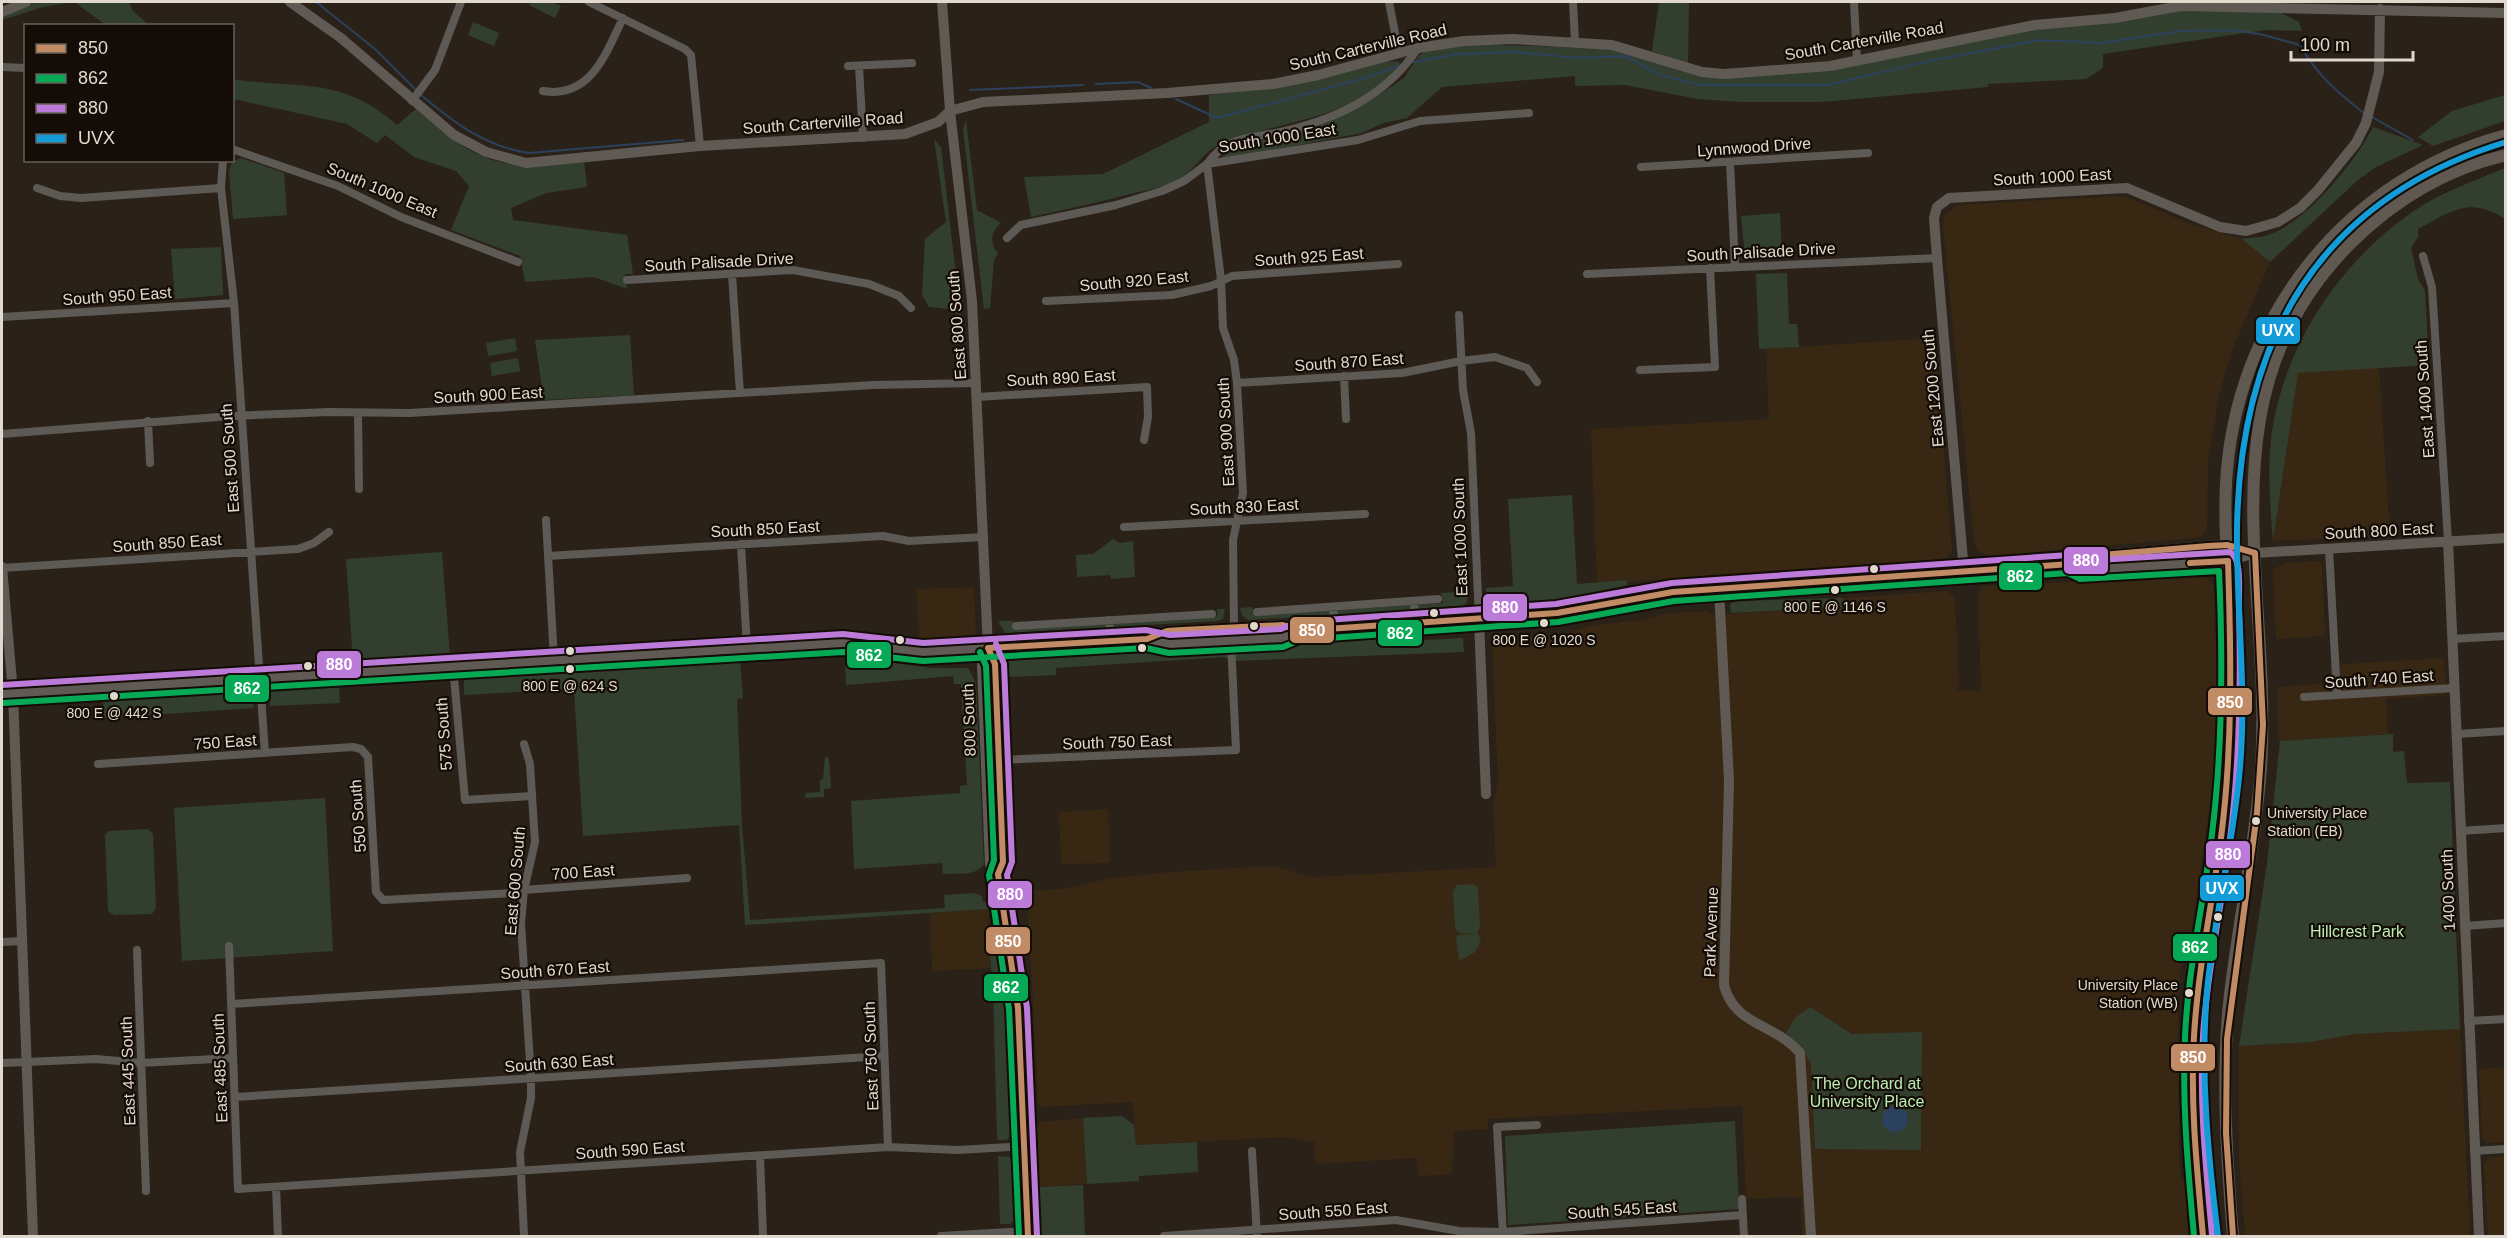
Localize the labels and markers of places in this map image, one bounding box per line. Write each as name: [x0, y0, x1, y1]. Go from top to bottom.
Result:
unlabelled marker: [1868, 563, 1880, 575]
marker: 800 E @ 1146 S: [1829, 584, 1841, 596]
place label: 800 E @ 1146 S: [1784, 599, 1886, 615]
unlabelled marker: [1428, 607, 1440, 619]
marker: 800 E @ 1020 S: [1538, 617, 1550, 629]
unlabelled marker: [1248, 620, 1260, 632]
place label: 800 E @ 1020 S: [1493, 632, 1595, 648]
unlabelled marker: [894, 634, 906, 646]
unlabelled marker: [1136, 642, 1148, 654]
unlabelled marker: [564, 645, 576, 657]
unlabelled marker: [302, 660, 314, 672]
marker: 800 E @ 624 S: [564, 663, 576, 675]
place label: 800 E @ 624 S: [522, 678, 618, 694]
marker: 800 E @ 442 S: [108, 690, 120, 702]
place label: 800 E @ 442 S: [66, 705, 162, 721]
place label: University Place Station (EB): [2267, 805, 2368, 839]
marker: University Place Station (EB): [2250, 815, 2262, 827]
unlabelled marker: [2212, 911, 2224, 923]
place label: University Place Station (WB): [2078, 977, 2178, 1011]
marker: University Place Station (WB): [2183, 987, 2195, 999]

